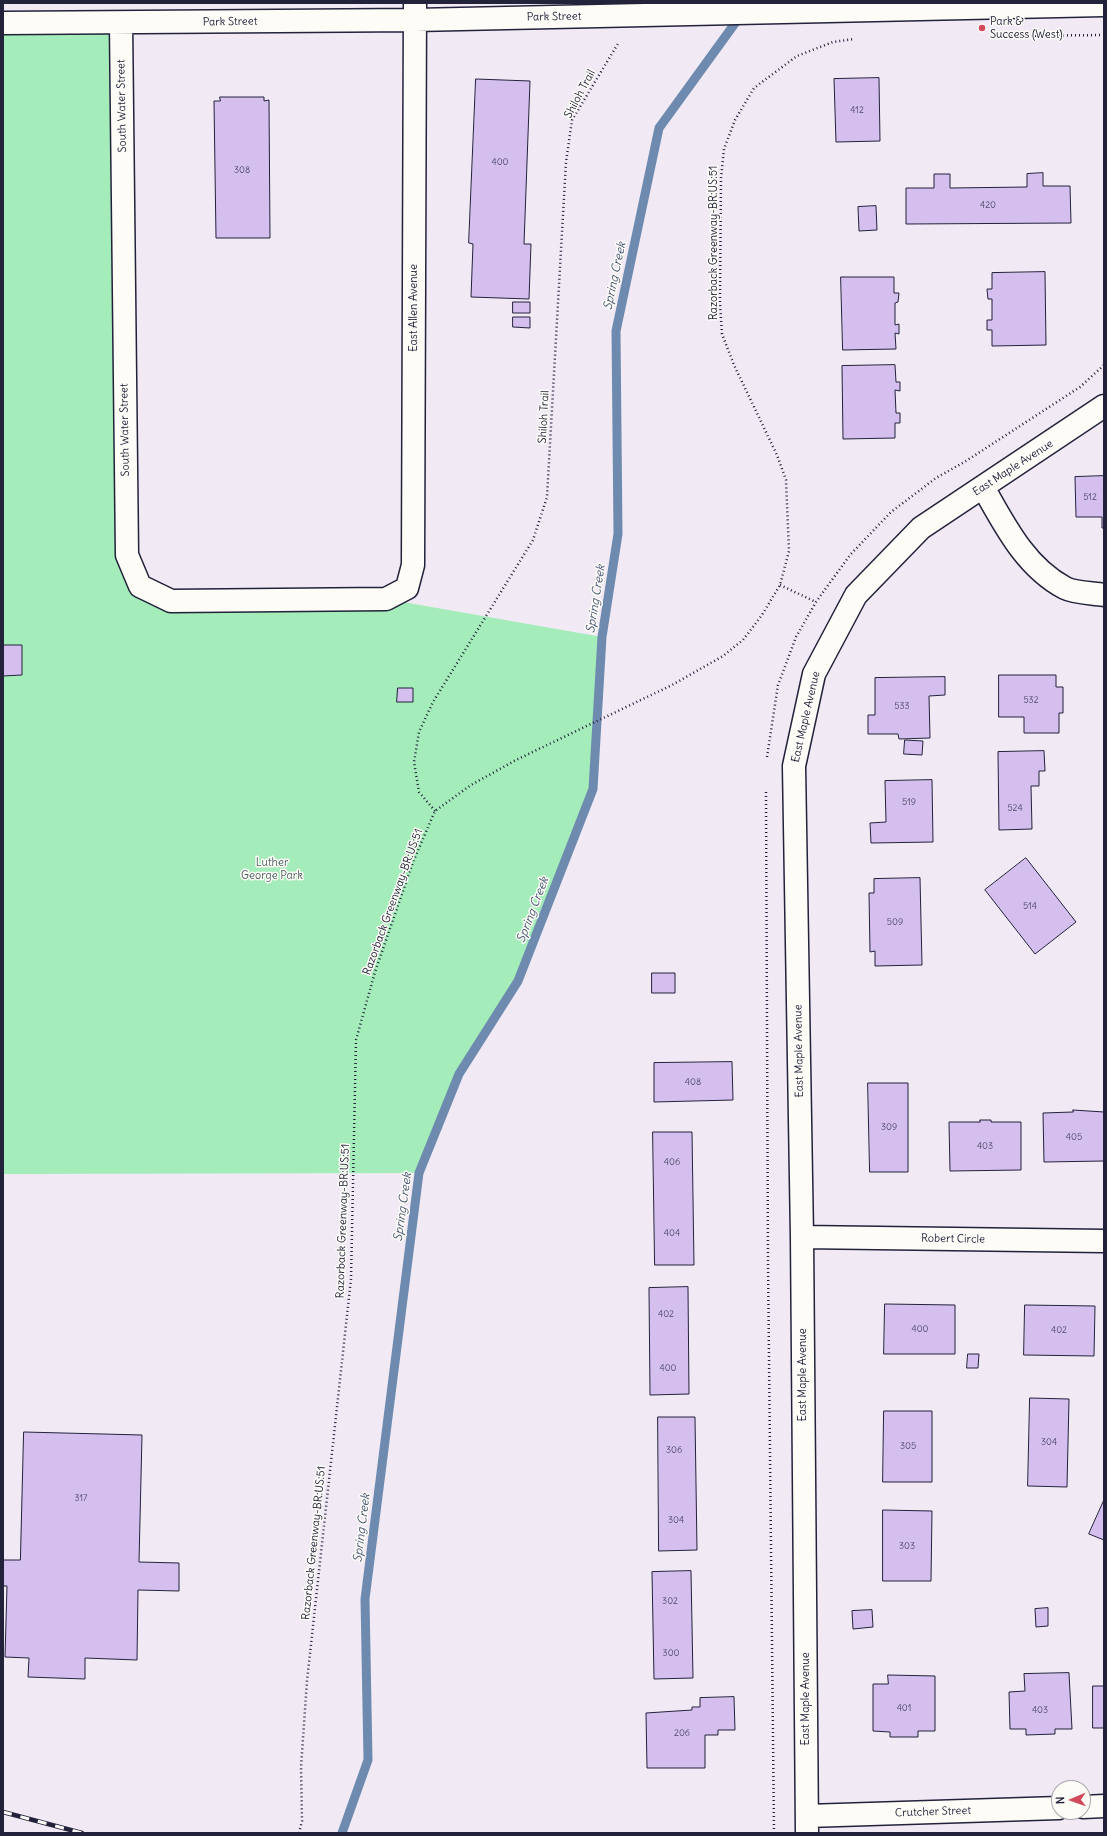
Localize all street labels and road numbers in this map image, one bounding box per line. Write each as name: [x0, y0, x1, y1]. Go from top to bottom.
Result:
street label: Park Street: [527, 10, 581, 24]
street label: Park Street: [203, 15, 257, 29]
street label: South Water Street: [115, 59, 129, 153]
street label: Shiloh Trail: [562, 67, 598, 121]
street label: Razorback Greenway-BR:US:51: [707, 166, 721, 320]
street label: East Allen Avenue: [407, 264, 421, 352]
street label: South Water Street: [118, 383, 132, 477]
street label: Shiloh Trail: [536, 390, 552, 444]
street label: East Maple Avenue: [970, 437, 1056, 499]
street label: East Maple Avenue: [789, 670, 823, 764]
street label: Razorback Greenway-BR:US:51: [360, 827, 426, 977]
street label: East Maple Avenue: [792, 1004, 806, 1098]
street label: Razorback Greenway-BR:US:51: [334, 1143, 352, 1299]
street label: Robert Circle: [921, 1232, 985, 1246]
street label: East Maple Avenue: [796, 1328, 810, 1422]
street label: Razorback Greenway-BR:US:51: [299, 1465, 329, 1621]
street label: East Maple Avenue: [799, 1652, 813, 1746]
street label: Crutcher Street: [895, 1804, 971, 1820]

